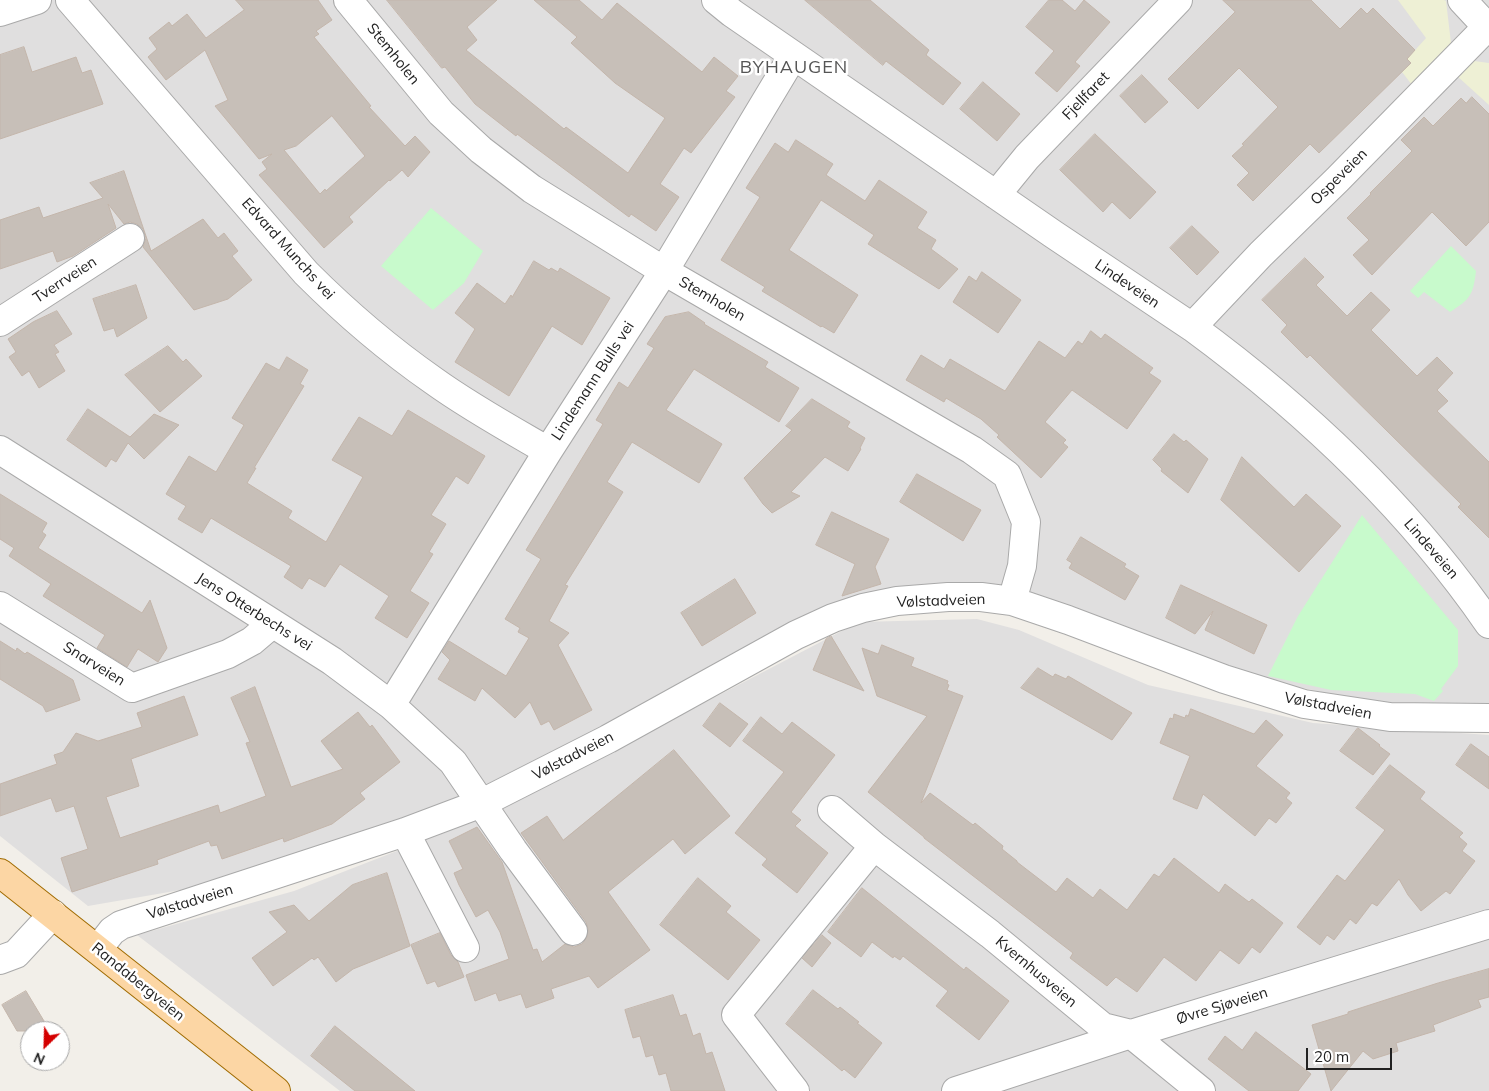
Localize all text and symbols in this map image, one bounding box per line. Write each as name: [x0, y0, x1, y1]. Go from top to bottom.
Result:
street label: Stemholen: [363, 20, 423, 88]
district label: BYHAUGEN: [739, 57, 849, 79]
street label: Fjellfaret: [1059, 68, 1113, 124]
street label: Ospeveien: [1307, 145, 1371, 209]
street label: Edvard Munchs vei: [238, 195, 338, 303]
street label: Tverrveien: [30, 253, 100, 307]
street label: Lindeveien: [1091, 256, 1163, 312]
street label: Stemholen: [676, 273, 748, 325]
street label: Lindemann Bulls vei: [548, 318, 638, 444]
street label: Lindeveien: [1400, 515, 1462, 583]
street label: Jens Otterbechs vei: [193, 569, 315, 655]
street label: Vølstadveien: [896, 590, 986, 612]
street label: Snarveien: [60, 638, 128, 690]
street label: Vølstadveien: [1283, 689, 1373, 723]
street label: Vølstadveien: [529, 728, 617, 784]
street label: Vølstadveien: [145, 880, 235, 924]
street label: Kvernhusveien: [992, 933, 1080, 1011]
street label: Randabergveien: [88, 939, 188, 1025]
street label: Øvre Sjøveien: [1174, 984, 1270, 1028]
north arrow: [20, 1021, 70, 1071]
scale bar: [1309, 1038, 1395, 1070]
text: 20 m: [1314, 1047, 1349, 1066]
text: N: [31, 1048, 48, 1069]

